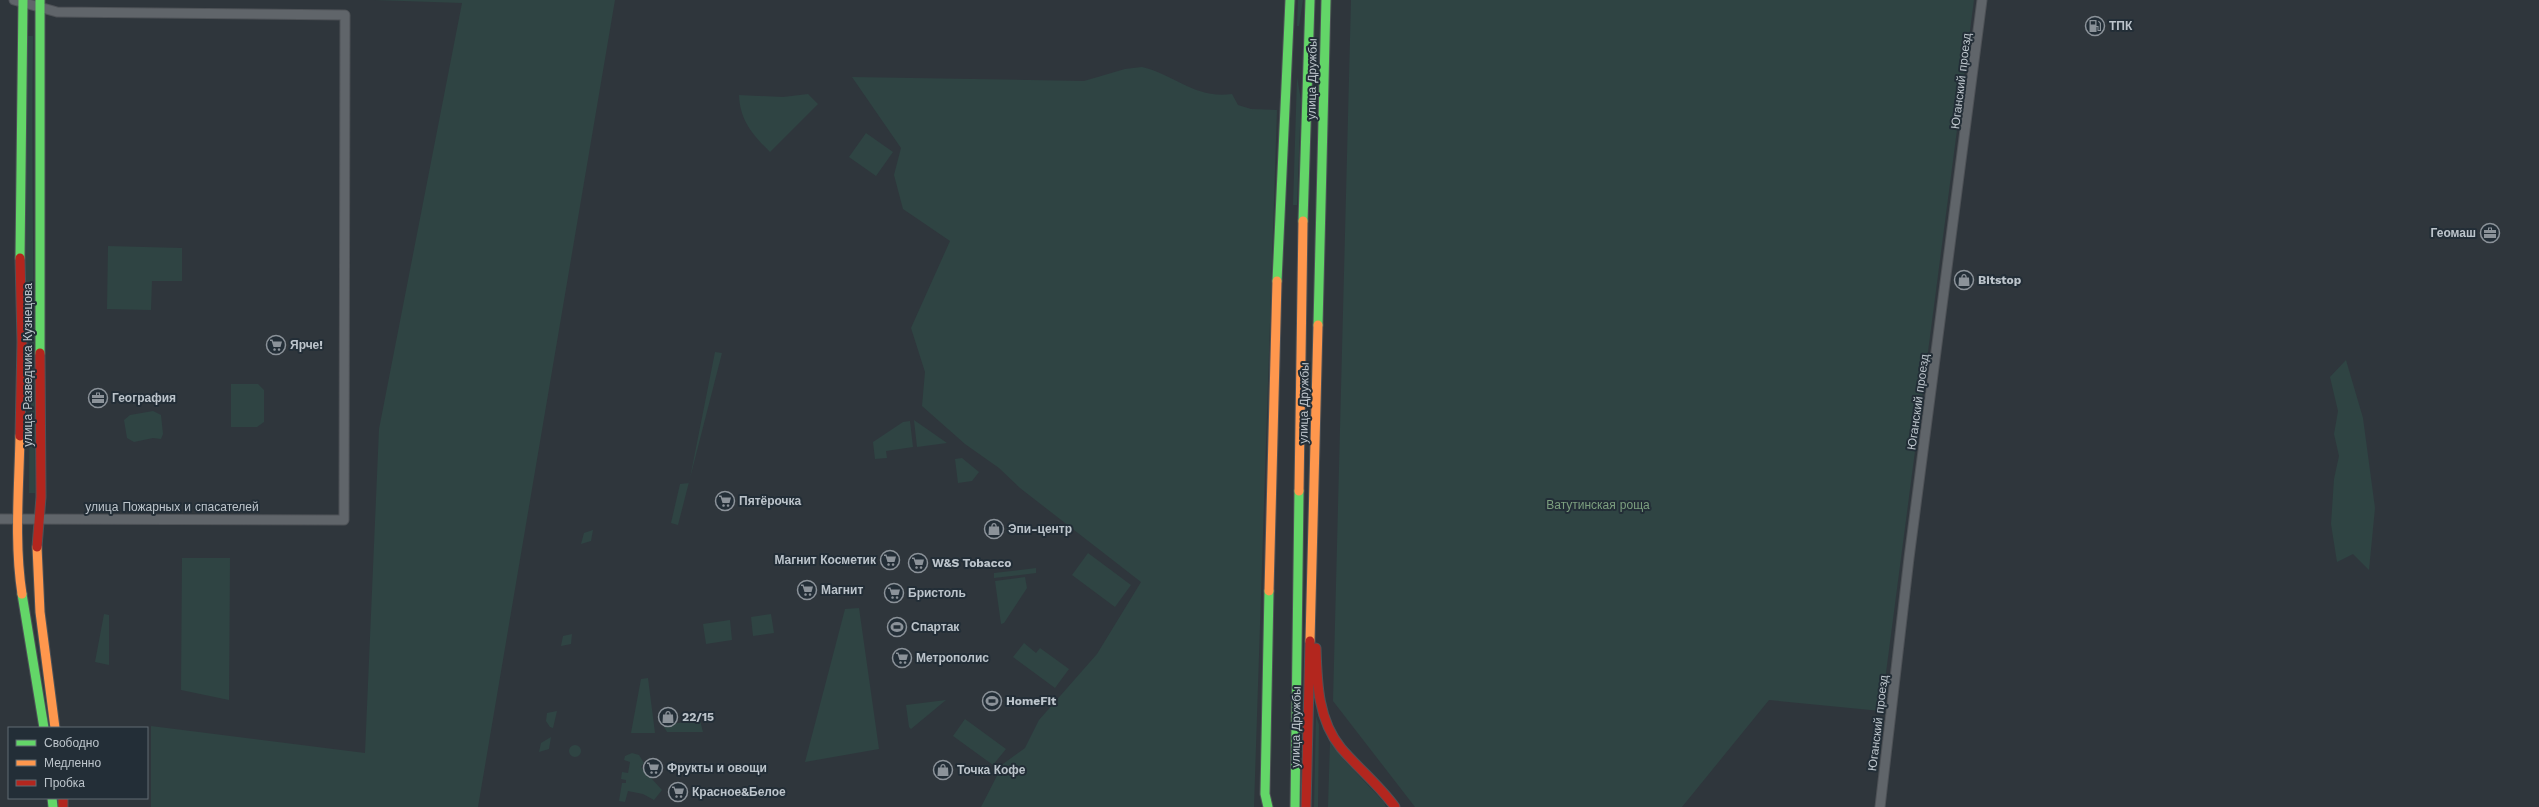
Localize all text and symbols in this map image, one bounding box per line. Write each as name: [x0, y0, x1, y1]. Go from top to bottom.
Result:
fuel station icon: ТПК: [2084, 15, 2106, 37]
place label: ТПК: [2109, 19, 2133, 33]
street label: Юганский проезд: [1948, 32, 1974, 130]
street label: улица Дружбы: [1304, 38, 1320, 120]
office icon: Геомаш: [2479, 222, 2501, 244]
place label: Геомаш: [2431, 226, 2476, 240]
shop icon: Bitstop: [1953, 269, 1975, 291]
place label: Bitstop: [1978, 273, 2022, 287]
street label: улица Разведчика Кузнецова: [21, 283, 35, 447]
supermarket icon: Ярче!: [265, 334, 287, 356]
place label: Ярче!: [290, 338, 323, 352]
street label: Юганский проезд: [1904, 353, 1932, 451]
street label: улица Дружбы: [1296, 362, 1312, 444]
office icon: География: [87, 387, 109, 409]
place label: География: [112, 391, 176, 405]
supermarket icon: Пятёрочка: [714, 490, 736, 512]
place label: Пятёрочка: [739, 494, 802, 508]
park label: Ватутинская роща: [1546, 498, 1650, 512]
street label: улица Пожарных и спасателей: [85, 500, 259, 514]
shop icon: Эпи-центр: [983, 518, 1005, 540]
place label: Эпи-центр: [1008, 522, 1072, 536]
supermarket icon: Магнит Косметик: [879, 549, 901, 571]
supermarket icon: W&S Tobacco: [907, 552, 929, 574]
place label: Магнит Косметик: [774, 553, 877, 567]
place label: W&S Tobacco: [932, 556, 1012, 570]
supermarket icon: Магнит: [796, 579, 818, 601]
supermarket icon: Бристоль: [883, 582, 905, 604]
place label: Магнит: [821, 583, 863, 597]
place label: Бристоль: [908, 586, 966, 600]
sports icon: Спартак: [886, 616, 908, 638]
place label: Спартак: [911, 620, 960, 634]
supermarket icon: Метрополис: [891, 647, 913, 669]
place label: Метрополис: [916, 651, 989, 665]
street label: Юганский проезд: [1865, 674, 1891, 772]
street label: улица Дружбы: [1288, 686, 1304, 768]
sports icon: HomeFit: [981, 690, 1003, 712]
place label: HomeFit: [1006, 694, 1057, 708]
shop icon: 22/15: [657, 706, 679, 728]
place label: 22/15: [682, 710, 714, 724]
legend: [8, 727, 148, 799]
text: Свободно: [44, 736, 99, 750]
text: Медленно: [44, 756, 101, 770]
supermarket icon: Фрукты и овощи: [642, 757, 664, 779]
shop icon: Точка Кофе: [932, 759, 954, 781]
place label: Фрукты и овощи: [667, 761, 767, 775]
place label: Точка Кофе: [957, 763, 1026, 777]
text: Пробка: [44, 776, 85, 790]
supermarket icon: Красное&Белое: [667, 781, 689, 803]
place label: Красное&Белое: [692, 785, 786, 799]

